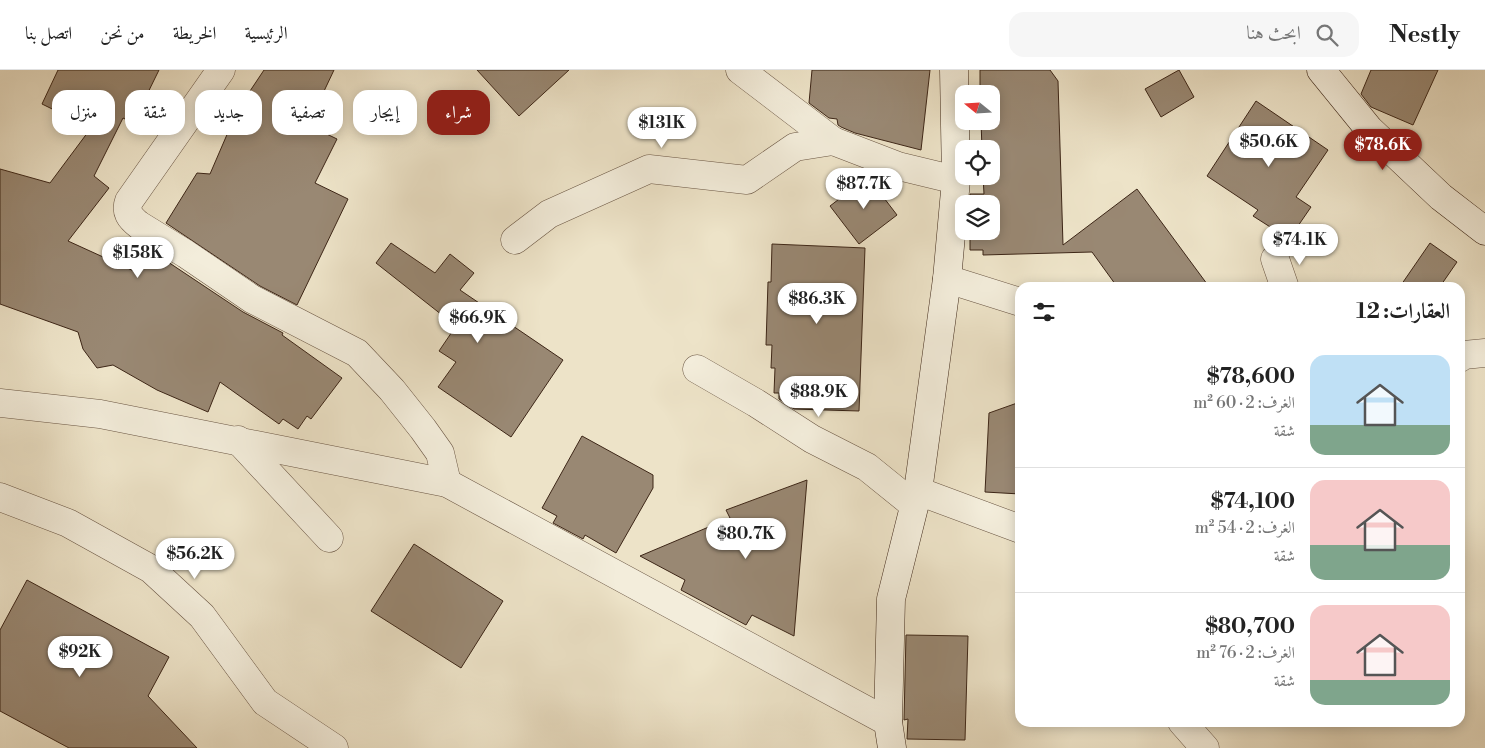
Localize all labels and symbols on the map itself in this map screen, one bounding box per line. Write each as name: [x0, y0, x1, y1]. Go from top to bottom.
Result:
north arrow: [955, 85, 1000, 130]
pin: $131K: [627, 106, 697, 149]
pin: $50.6K: [1228, 126, 1310, 168]
pin: $78.6K: [1342, 128, 1424, 171]
pin: $87.7K: [823, 168, 905, 210]
pin: $74.1K: [1259, 224, 1341, 266]
pin: $158K: [103, 236, 173, 279]
pin: $86.3K: [776, 282, 858, 325]
pin: $66.9K: [437, 302, 519, 344]
pin: $88.9K: [778, 376, 860, 418]
pin: $80.7K: [705, 518, 787, 560]
pin: $56.2K: [154, 538, 236, 580]
pin: $92K: [50, 636, 110, 678]

